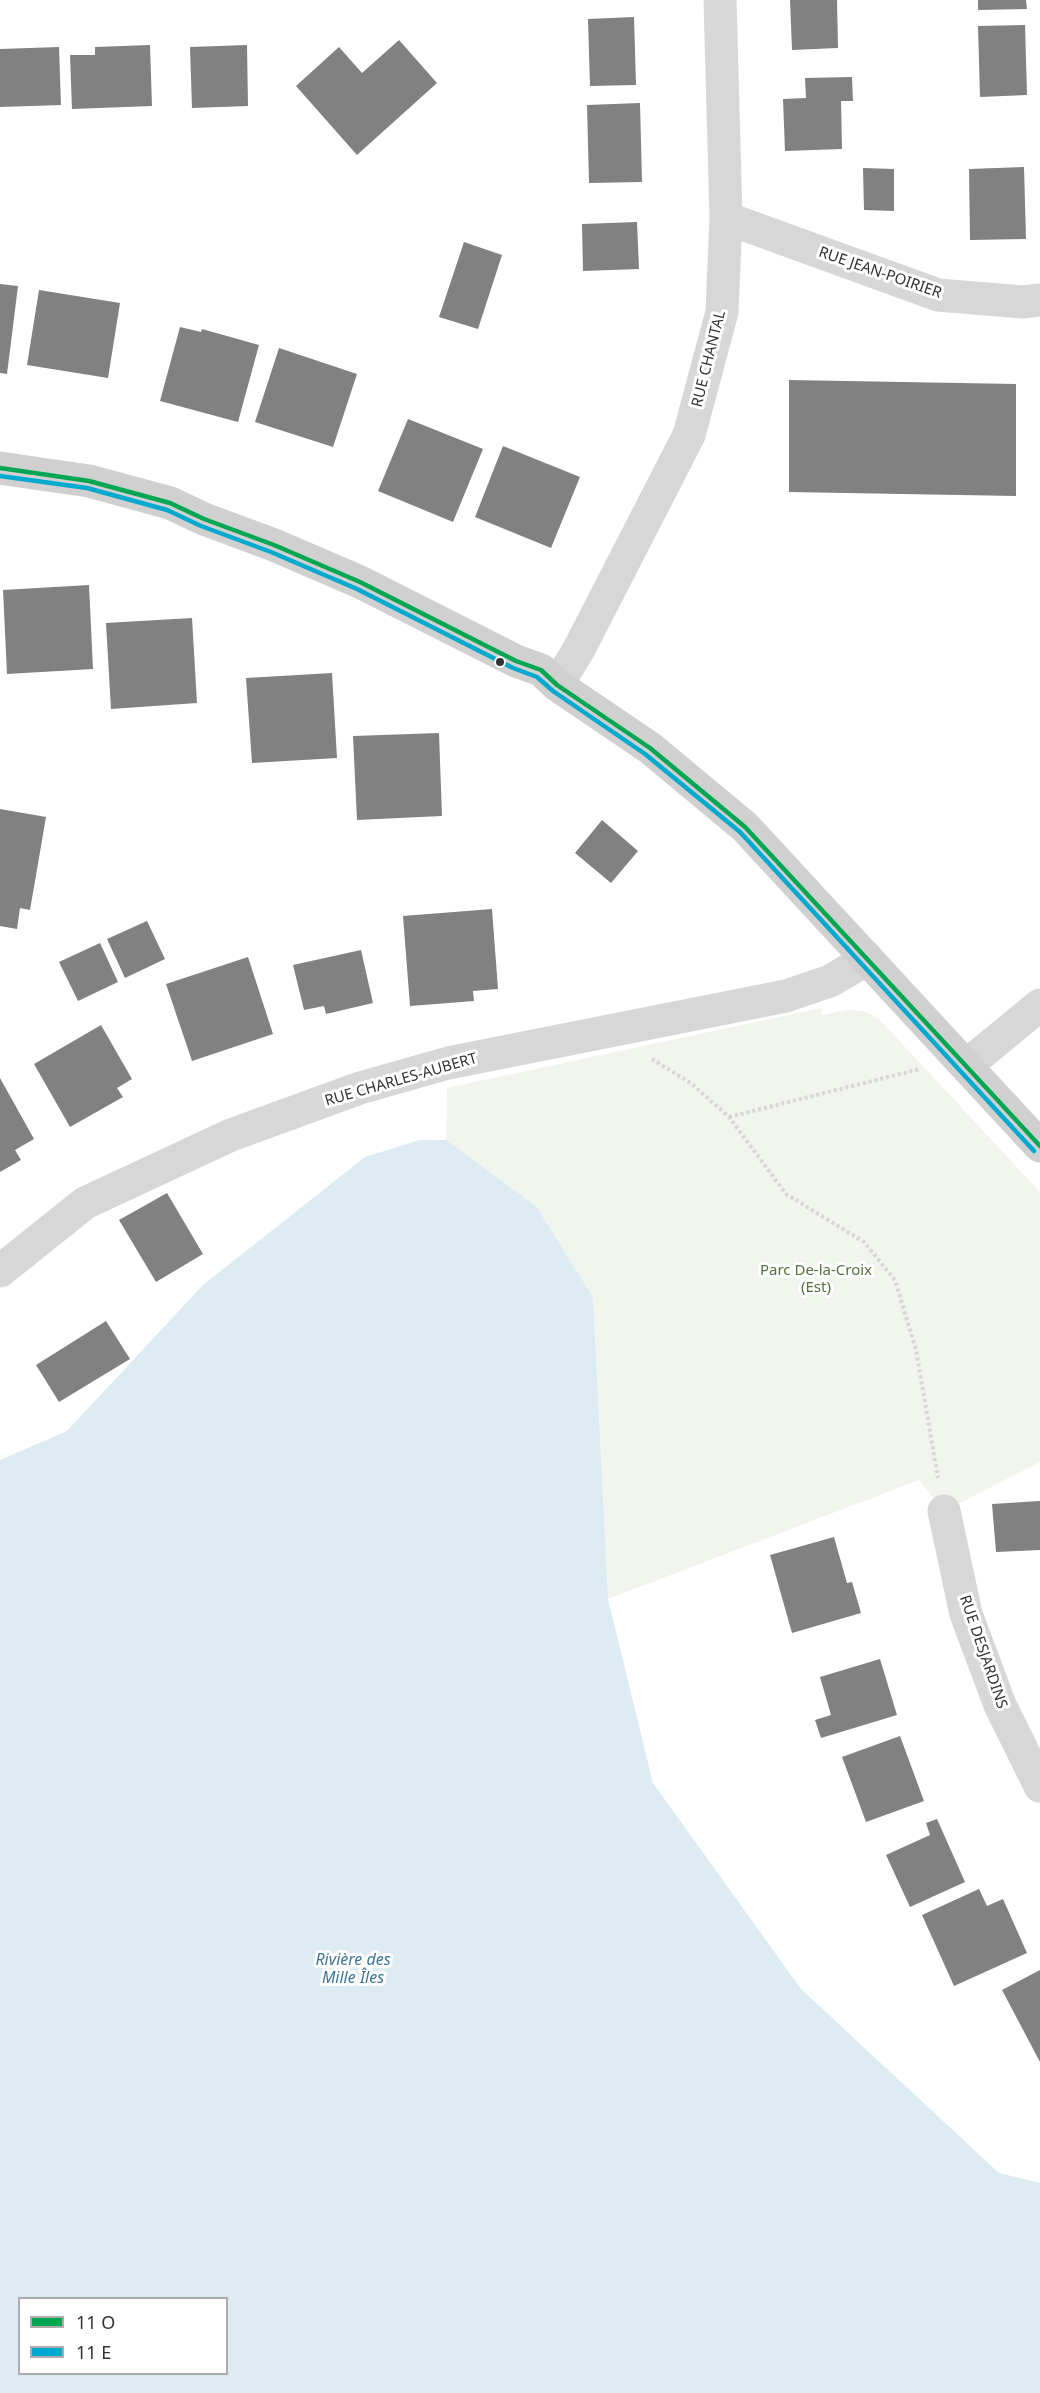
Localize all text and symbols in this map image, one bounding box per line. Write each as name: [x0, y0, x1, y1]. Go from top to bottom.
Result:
street label: RUE JEAN-POIRIER: [816, 244, 944, 302]
street label: RUE CHANTAL: [688, 309, 730, 409]
unlabelled marker: [494, 656, 506, 668]
street label: RUE CHARLES-AUBERT: [323, 1050, 479, 1110]
park label: Parc De-la-Croix (Est): [760, 1262, 872, 1297]
street label: RUE DESJARDINS: [955, 1593, 1011, 1711]
water label: Rivière des Mille Îles: [315, 1950, 391, 1988]
legend: [18, 2297, 228, 2375]
text: 11 O: [76, 2310, 115, 2334]
text: 11 E: [76, 2340, 111, 2364]

